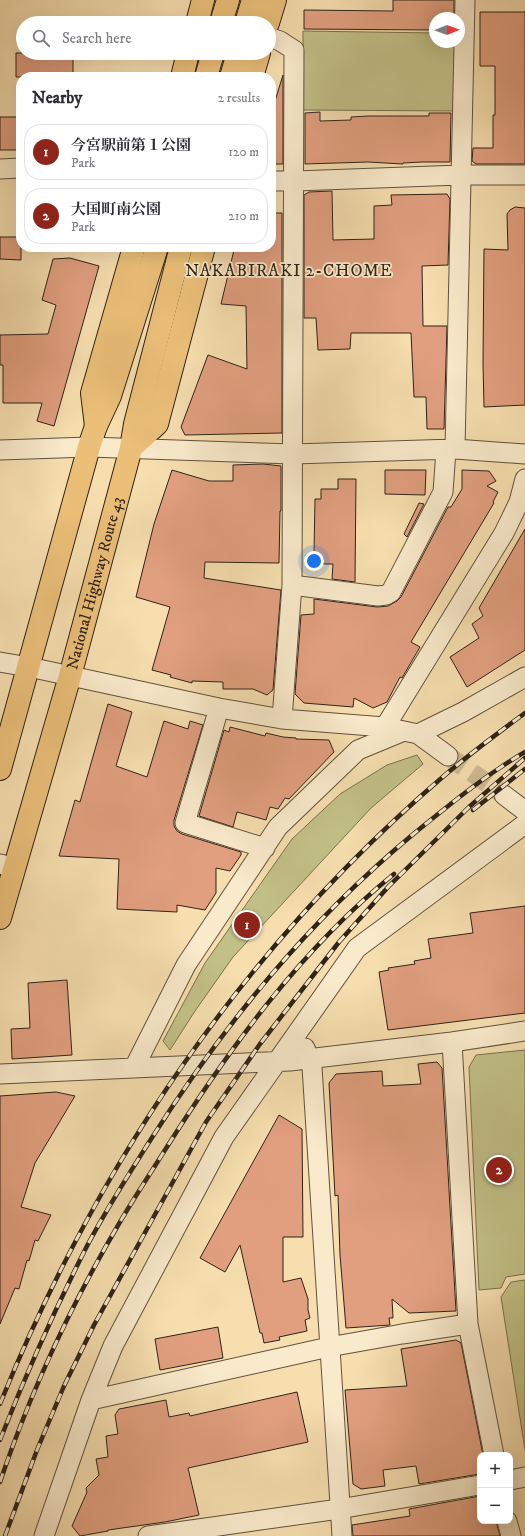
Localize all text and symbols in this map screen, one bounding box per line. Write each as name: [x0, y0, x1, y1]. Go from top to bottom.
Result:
north arrow: [429, 12, 465, 48]
search box: [16, 16, 276, 60]
icon: search: [30, 27, 52, 49]
text: Search here: [62, 29, 131, 48]
text: Nearby: [32, 87, 82, 109]
text: 2 results: [218, 90, 260, 106]
text: 今宮駅前第１公園: [71, 136, 191, 155]
text: 1: [44, 144, 48, 160]
text: 120 m: [228, 144, 259, 160]
text: Park: [71, 155, 95, 171]
text: 大国町南公園: [71, 200, 161, 219]
text: 2: [43, 208, 49, 224]
text: 210 m: [228, 208, 259, 224]
text: Park: [71, 219, 95, 235]
district label: NAKABIRAKI 2-CHOME: [185, 260, 393, 282]
street label: National Highway Route 43: [62, 495, 128, 672]
your location: [304, 551, 324, 571]
pin: 1: [234, 910, 260, 940]
pin: 2: [486, 1155, 512, 1185]
map controls: [477, 1452, 513, 1524]
button: +: [477, 1452, 513, 1488]
button: −: [477, 1488, 513, 1524]

